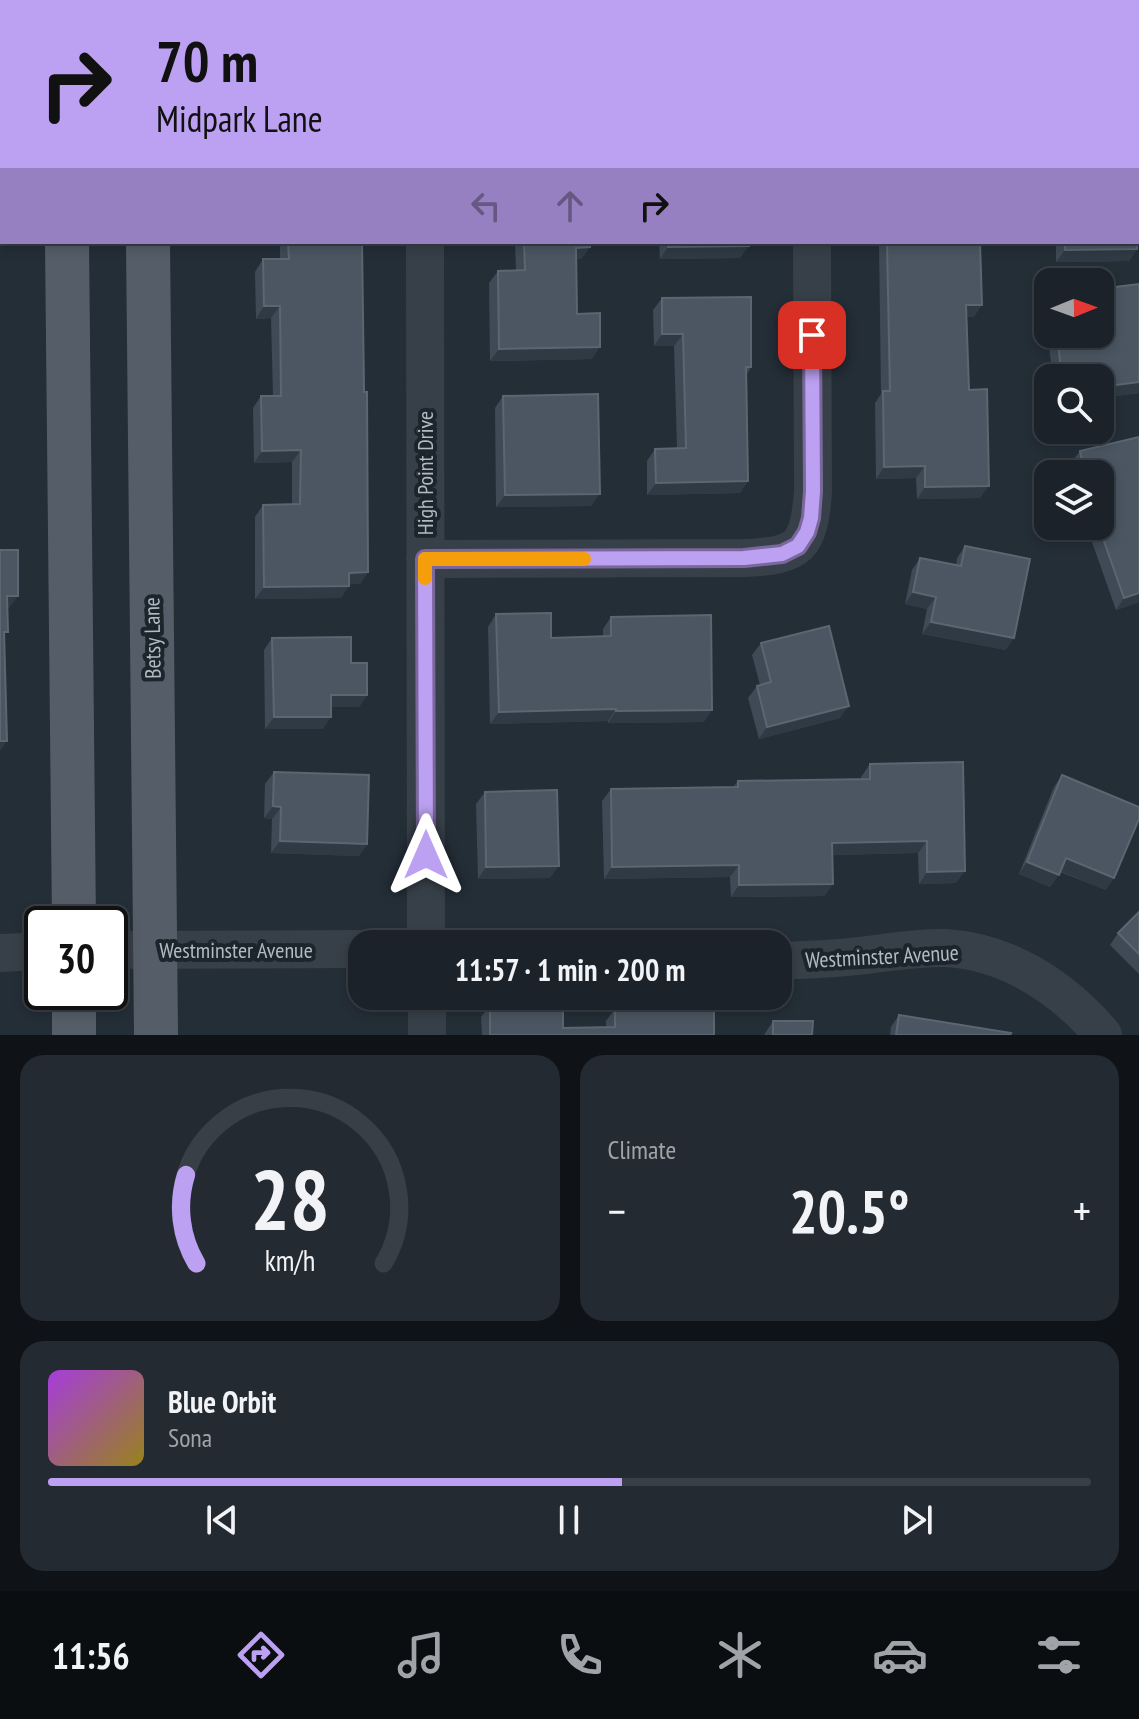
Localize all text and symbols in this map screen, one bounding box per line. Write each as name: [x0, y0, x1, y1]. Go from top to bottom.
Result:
text: 70 m: [156, 25, 258, 97]
icon: right: [24, 32, 128, 136]
text: Midpark Lane: [156, 95, 323, 142]
icon: left: [464, 184, 508, 228]
icon: ahead: [548, 184, 592, 228]
icon: right: [632, 184, 676, 228]
north arrow: [1034, 268, 1114, 348]
map controls: [1034, 268, 1114, 540]
pin: [778, 301, 846, 369]
icon: arrive: [790, 313, 834, 357]
button: search: [1034, 364, 1114, 444]
street label: High Point Drive: [411, 411, 439, 535]
button: layers: [1034, 460, 1114, 540]
street label: Betsy Lane: [137, 597, 167, 679]
position arrow: [384, 813, 468, 897]
speed limit sign: 30: [24, 906, 128, 1010]
street label: Westminster Avenue: [159, 936, 313, 964]
street label: Westminster Avenue: [805, 938, 959, 974]
text: 11:57 · 1 min · 200 m: [455, 950, 685, 989]
text: Climate: [608, 1133, 676, 1166]
text: 28: [250, 1145, 330, 1253]
text: 20.5°: [789, 1172, 910, 1250]
text: −: [608, 1182, 626, 1239]
text: +: [1073, 1182, 1091, 1239]
text: km/h: [264, 1242, 315, 1279]
text: Blue Orbit: [168, 1382, 276, 1421]
text: Sona: [168, 1421, 212, 1454]
icon: previous: [200, 1498, 244, 1542]
icon: pause: [547, 1498, 591, 1542]
icon: next: [895, 1498, 939, 1542]
icon: directions: [233, 1627, 289, 1683]
icon: music: [393, 1627, 449, 1683]
icon: phone: [552, 1627, 608, 1683]
icon: climate: [712, 1627, 768, 1683]
icon: car: [872, 1627, 928, 1683]
icon: filters: [1031, 1627, 1087, 1683]
text: 11:56: [52, 1632, 130, 1679]

